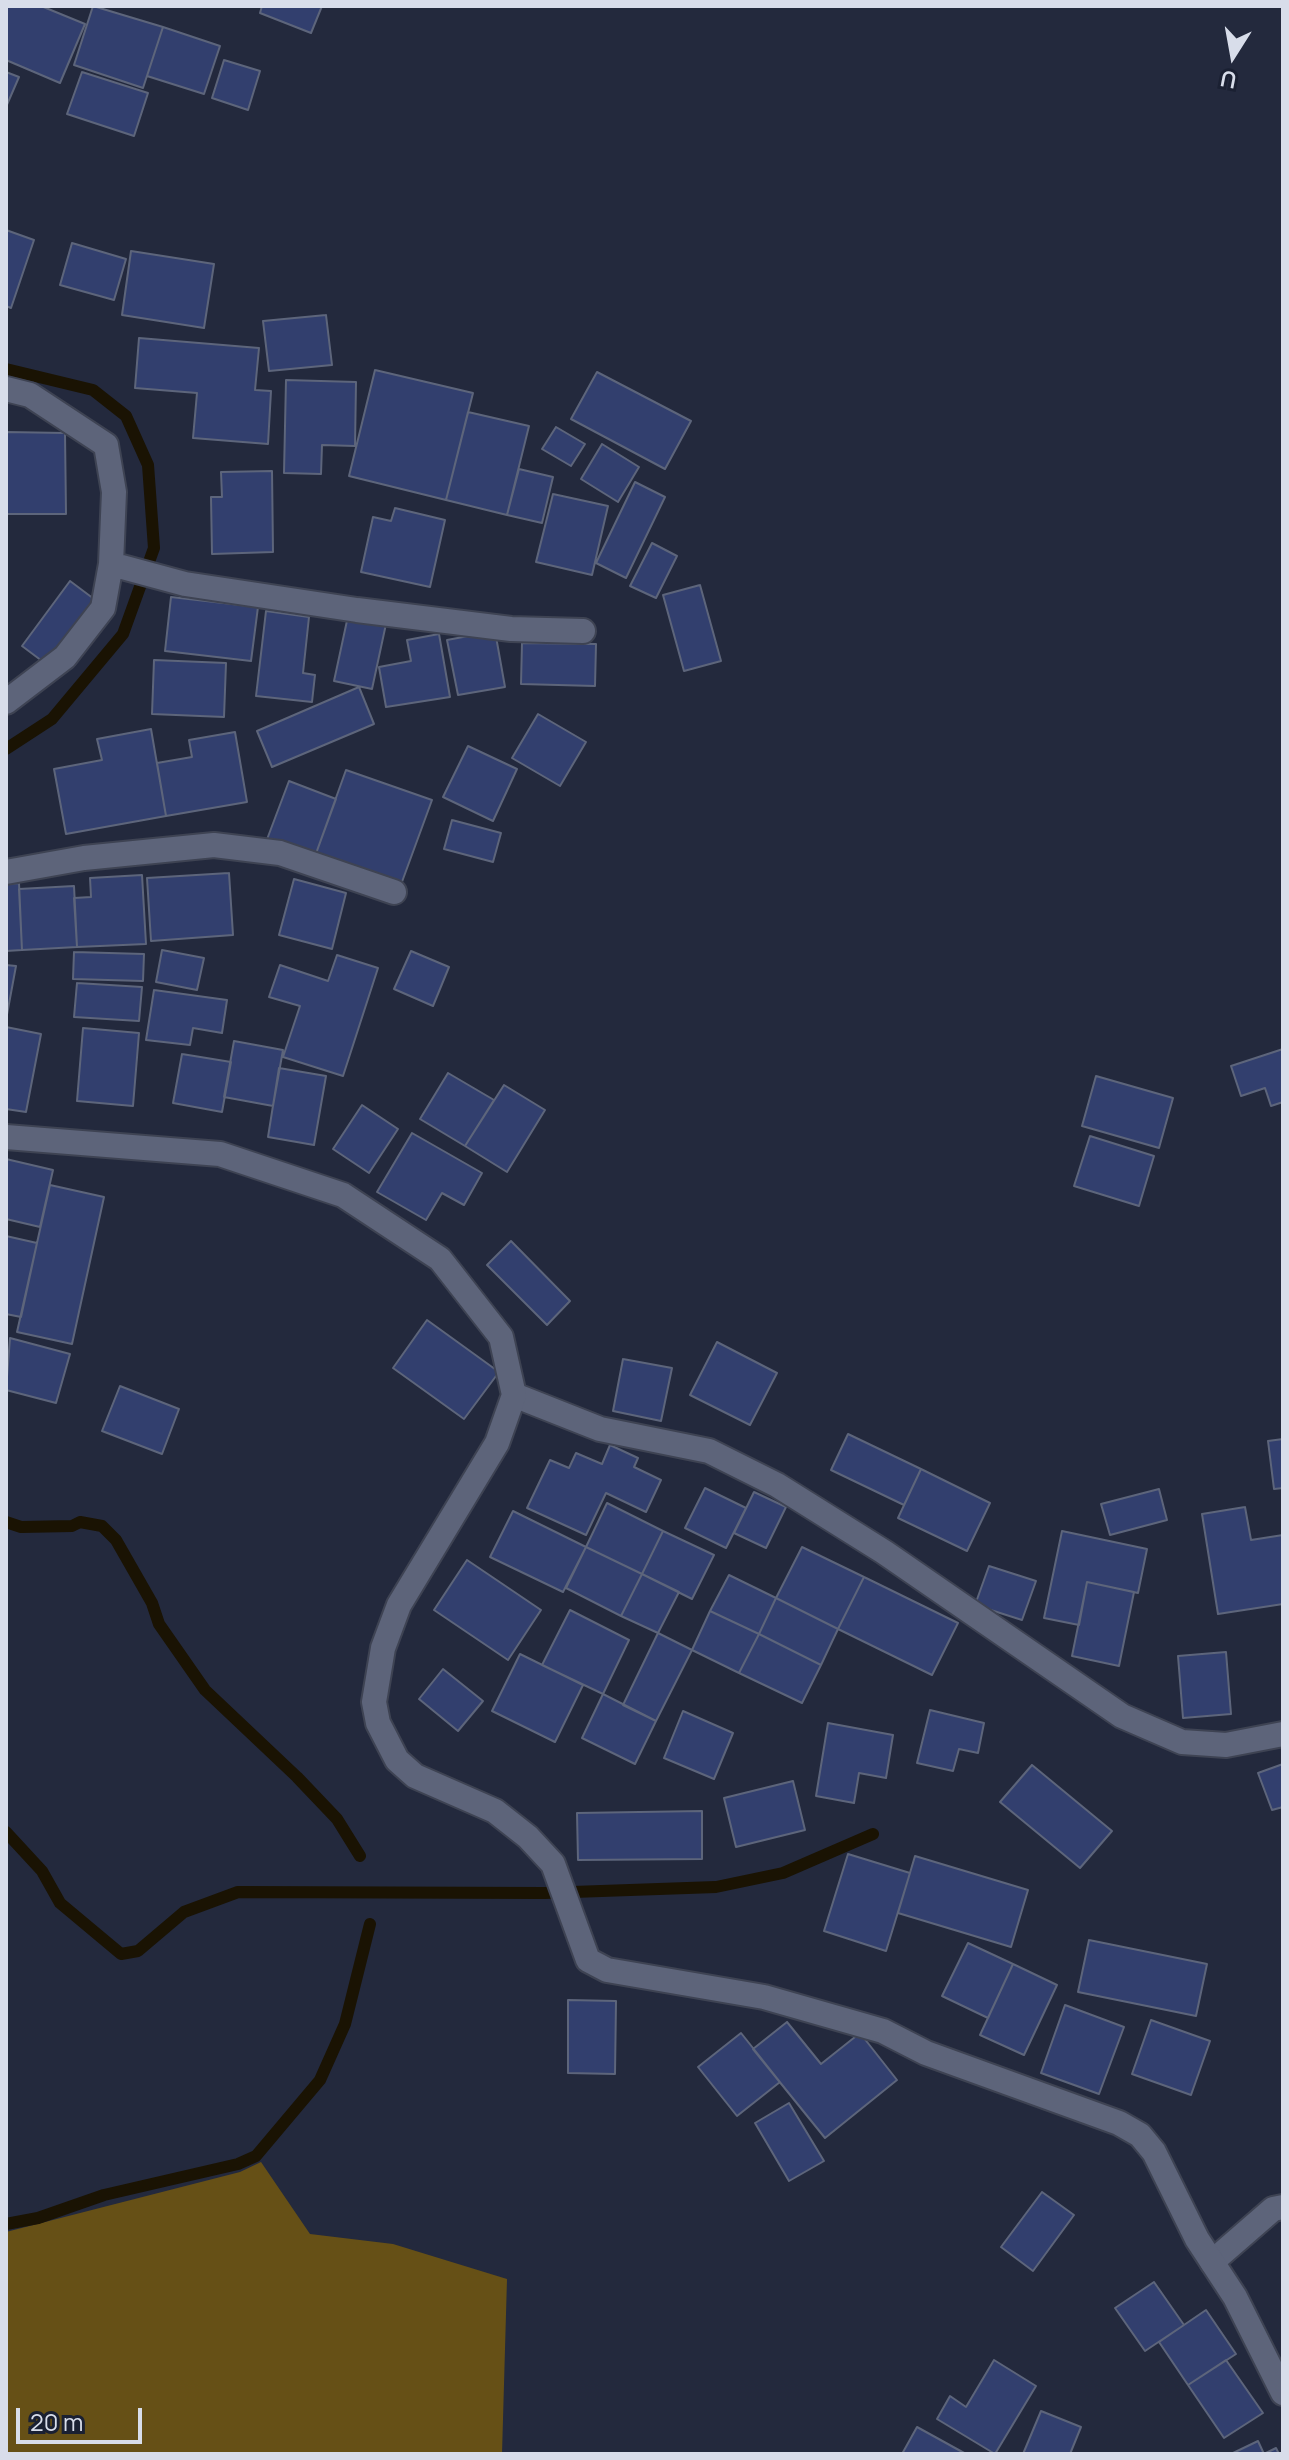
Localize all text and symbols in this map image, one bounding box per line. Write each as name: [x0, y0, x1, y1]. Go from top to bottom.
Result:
north arrow: [1193, 16, 1273, 96]
text: U: [1218, 63, 1239, 96]
scale bar: [20, 2392, 146, 2442]
text: 20 m: [30, 2405, 83, 2438]

